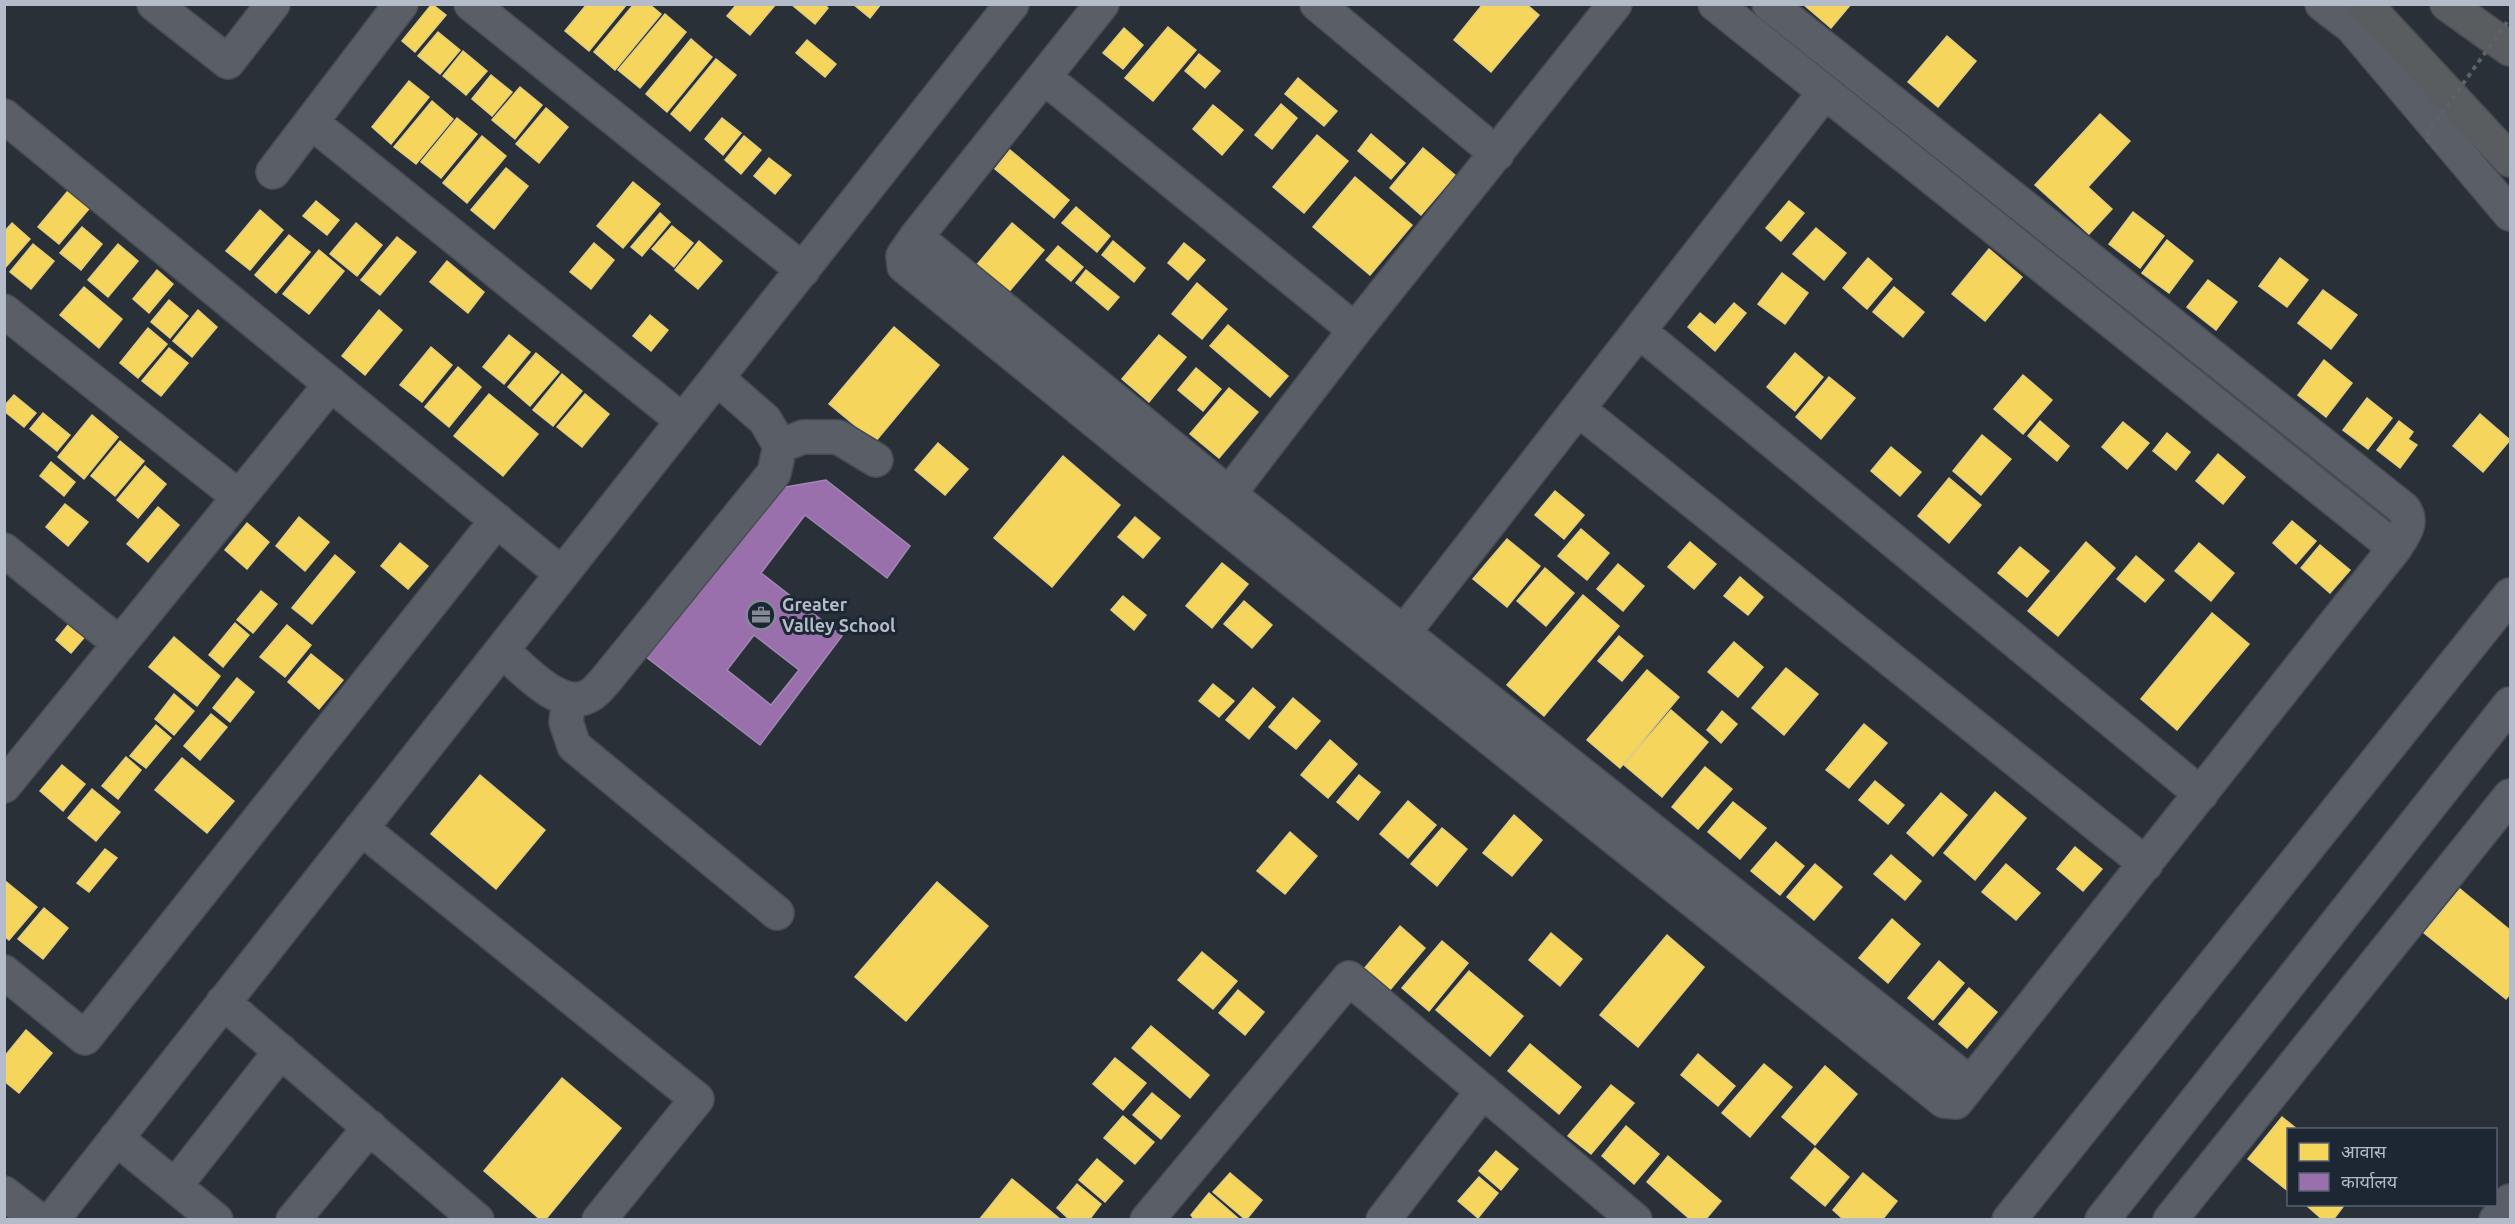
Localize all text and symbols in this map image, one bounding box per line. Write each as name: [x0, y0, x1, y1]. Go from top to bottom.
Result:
place label: Greater Valley School: [782, 594, 896, 635]
office icon: Greater Valley School: [745, 599, 777, 631]
legend: [2287, 1128, 2497, 1206]
text: आवास: [2341, 1141, 2387, 1161]
text: कार्यालय: [2341, 1171, 2398, 1191]

